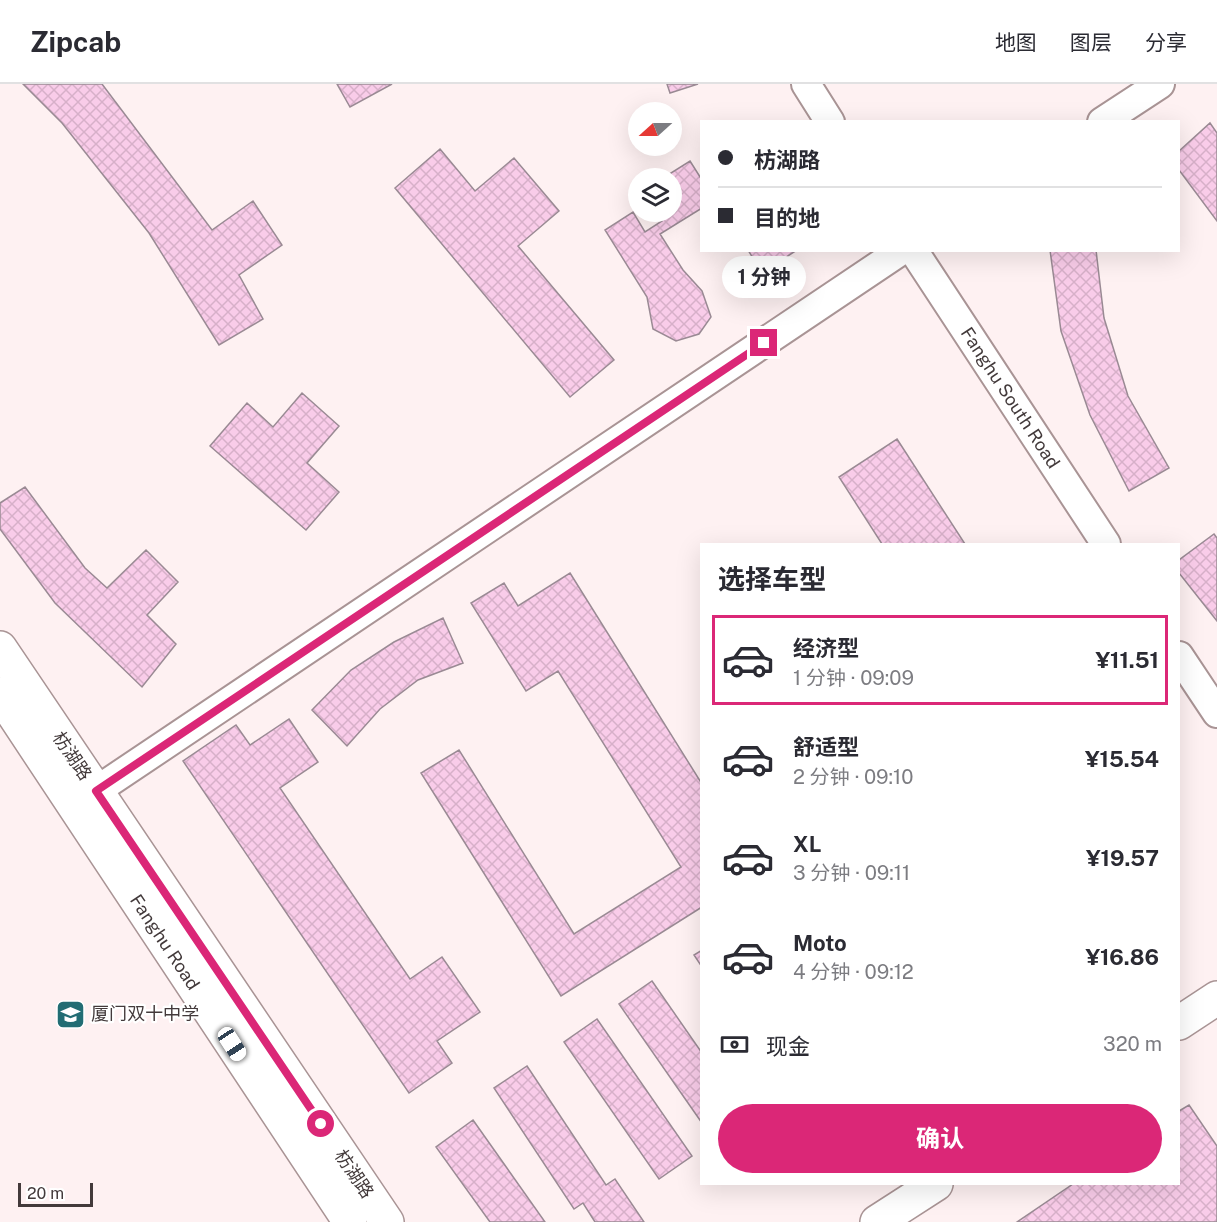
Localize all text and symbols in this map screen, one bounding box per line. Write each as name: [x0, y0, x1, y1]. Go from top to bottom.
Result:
text: Zipcab: [30, 25, 121, 58]
text: 地图: [995, 30, 1037, 55]
text: 图层: [1070, 30, 1112, 55]
text: 分享: [1145, 30, 1187, 55]
north arrow: [628, 102, 682, 156]
map controls: [628, 102, 682, 222]
text: 枋湖路: [754, 147, 820, 173]
button: layers: [628, 168, 682, 222]
text: 目的地: [754, 205, 820, 231]
callout: 1 分钟: [722, 256, 806, 298]
text: 1 分钟: [737, 265, 791, 289]
street label: Fanghu South Road: [957, 323, 1064, 472]
route end: [750, 329, 777, 356]
text: 选择车型: [718, 563, 826, 595]
icon: car: [721, 633, 775, 687]
text: 经济型: [793, 635, 859, 661]
text: ¥11.51: [1095, 647, 1159, 673]
text: 1 分钟 · 09:09: [793, 666, 914, 690]
street label: 枋湖路: [49, 727, 96, 784]
icon: car: [721, 732, 775, 786]
text: 舒适型: [793, 734, 859, 760]
text: ¥15.54: [1085, 746, 1159, 772]
text: 2 分钟 · 09:10: [793, 765, 913, 789]
icon: car: [721, 831, 775, 885]
text: XL: [793, 831, 821, 857]
text: ¥19.57: [1086, 845, 1159, 871]
text: 3 分钟 · 09:11: [793, 861, 910, 885]
street label: Fanghu Road: [126, 890, 204, 994]
icon: car: [721, 930, 775, 984]
text: Moto: [793, 930, 847, 956]
text: ¥16.86: [1085, 944, 1159, 970]
text: 4 分钟 · 09:12: [793, 960, 914, 984]
school or university icon: 厦门双十中学: [54, 998, 86, 1030]
place label: 厦门双十中学: [91, 1003, 199, 1024]
car: [215, 1024, 249, 1064]
icon: cash: [718, 1028, 751, 1061]
text: 320 m: [1103, 1032, 1162, 1056]
text: 现金: [766, 1033, 810, 1059]
button: 确认: [718, 1104, 1162, 1173]
route start: [307, 1110, 334, 1137]
street label: 枋湖路: [331, 1145, 378, 1202]
scale bar: [18, 1180, 93, 1208]
text: 20 m: [27, 1184, 64, 1203]

